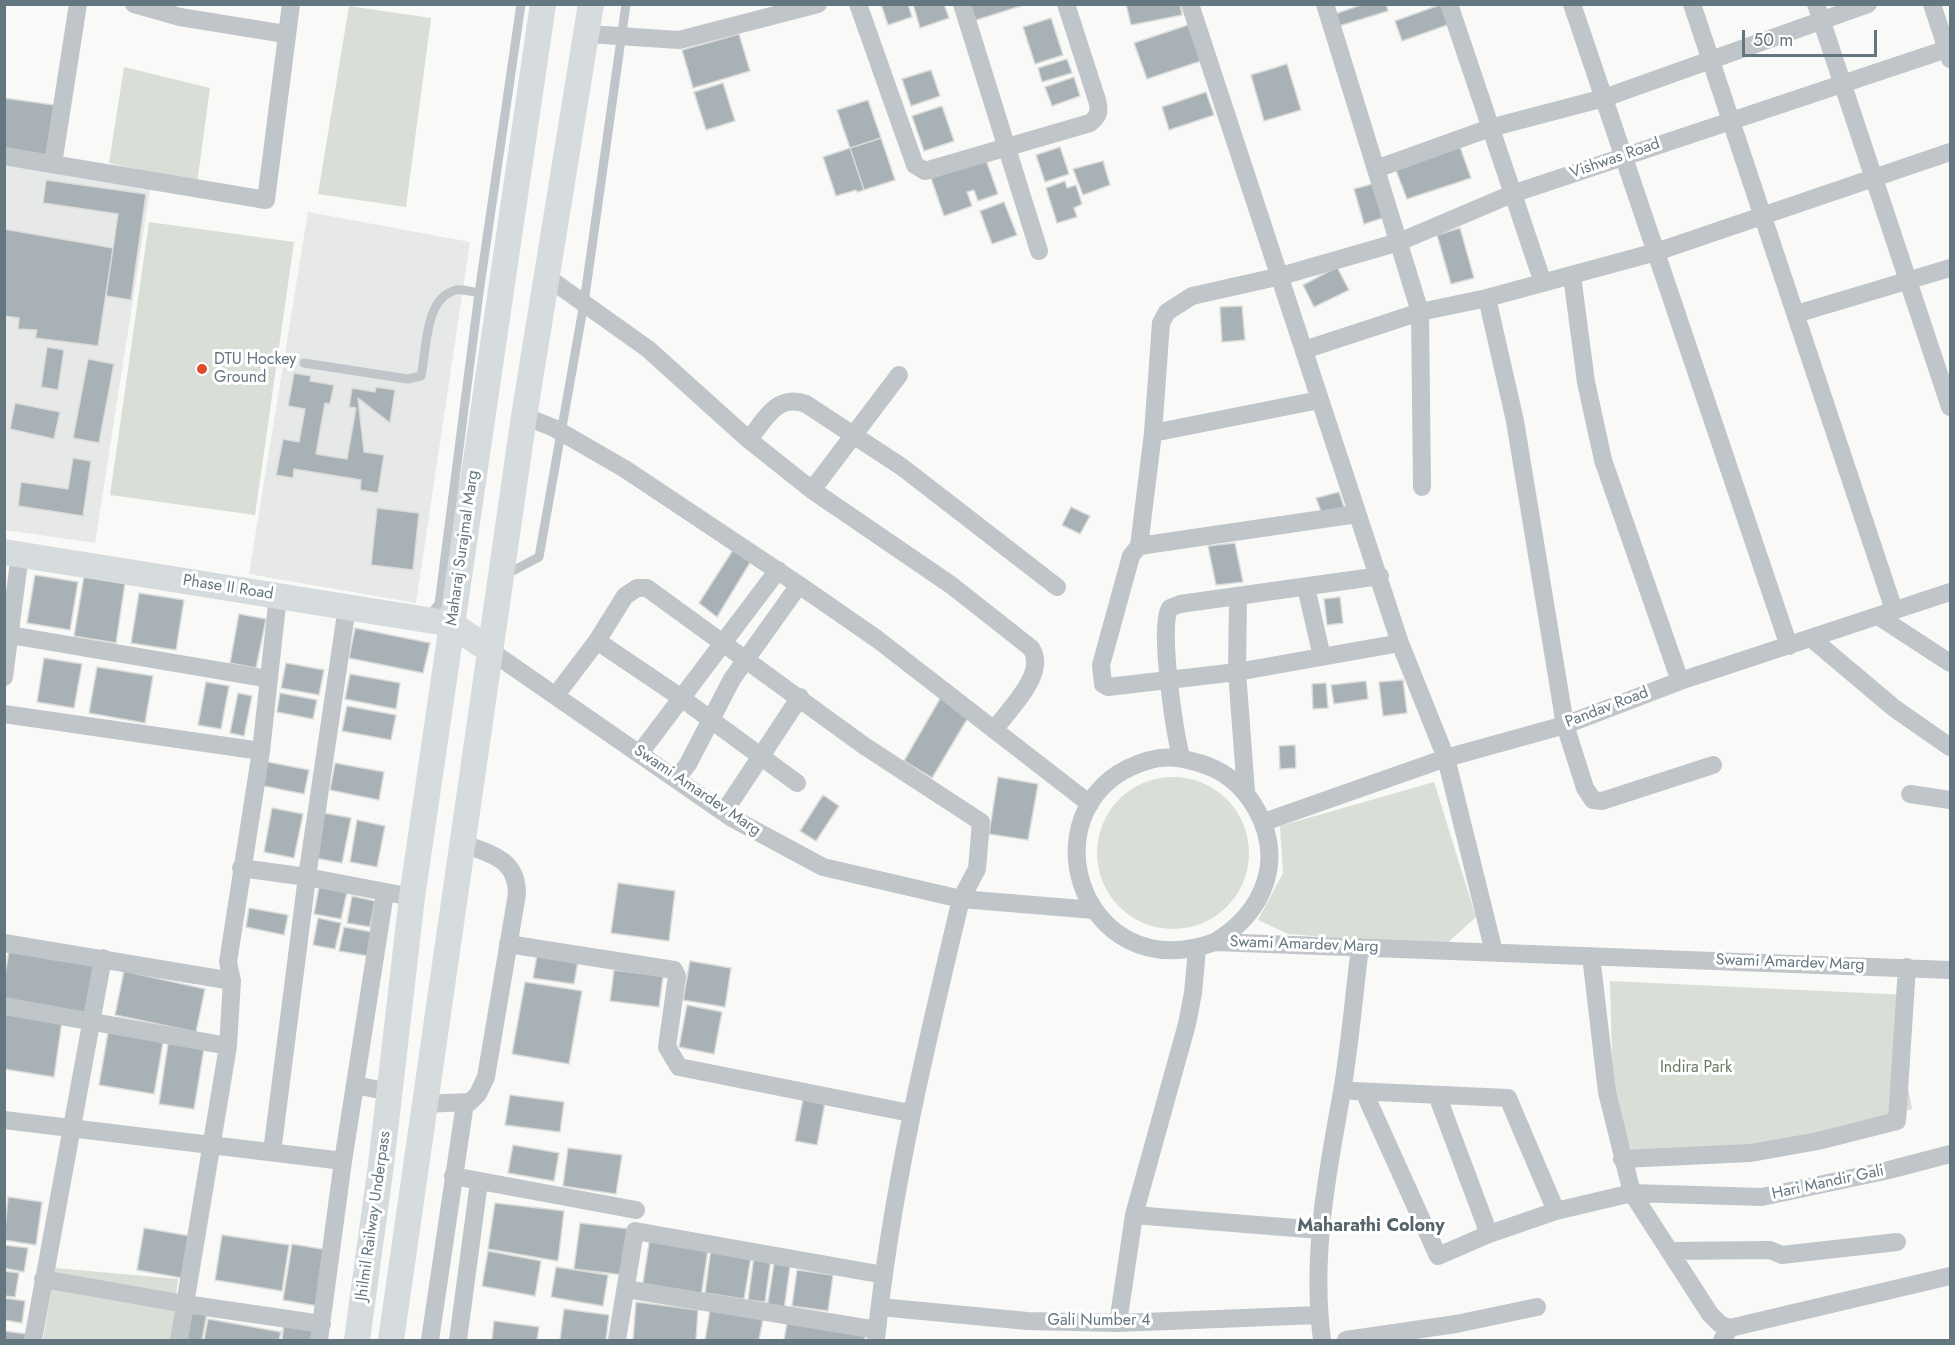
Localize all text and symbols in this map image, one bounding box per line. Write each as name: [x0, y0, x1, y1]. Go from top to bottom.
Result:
scale bar: [1745, 18, 1880, 56]
text: 50 m: [1753, 27, 1793, 53]
street label: Vishwas Road: [1568, 135, 1662, 183]
place label: DTU Hockey Ground: [214, 350, 296, 388]
marker: DTU Hockey Ground: [195, 362, 209, 376]
street label: Maharaj Surajmal Marg: [443, 469, 483, 627]
street label: Phase II Road: [181, 571, 275, 605]
street label: Pandav Road: [1563, 683, 1651, 733]
street label: Swami Amardev Marg: [630, 741, 764, 841]
street label: Swami Amardev Marg: [1229, 933, 1379, 957]
street label: Swami Amardev Marg: [1715, 951, 1865, 975]
park label: Indira Park: [1660, 1058, 1732, 1078]
street label: Jhilmil Railway Underpass: [353, 1130, 395, 1302]
street label: Hari Mandir Gali: [1770, 1162, 1886, 1204]
district label: Maharathi Colony: [1297, 1216, 1445, 1238]
street label: Gali Number 4: [1048, 1311, 1150, 1331]

